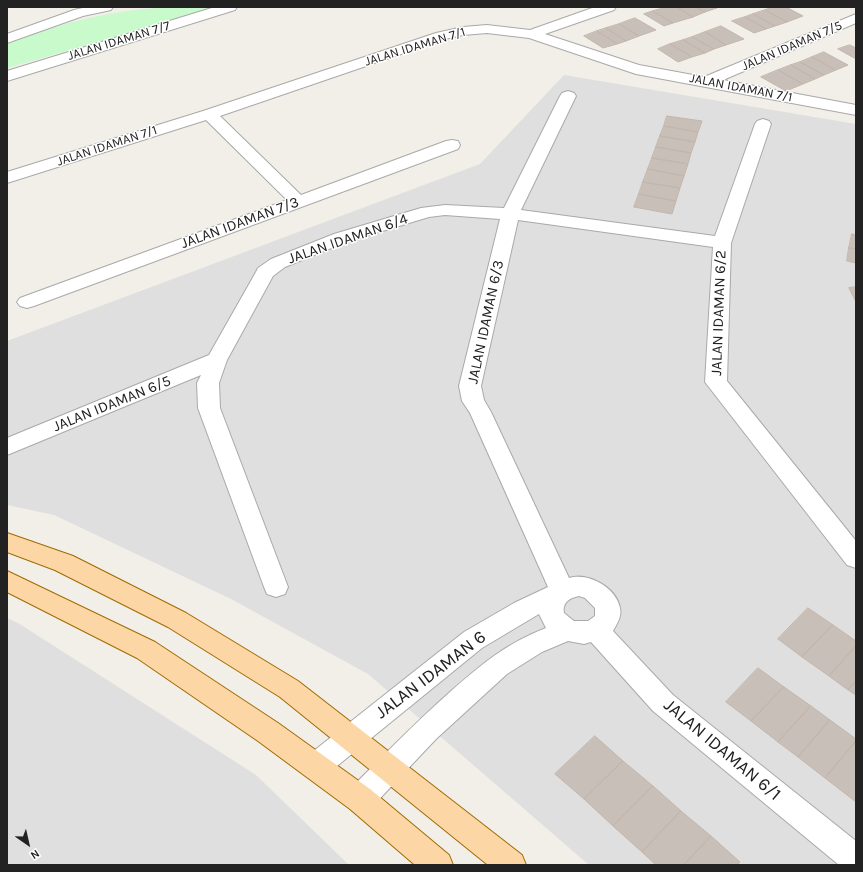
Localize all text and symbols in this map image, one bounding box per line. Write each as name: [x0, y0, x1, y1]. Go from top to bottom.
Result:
street label: JALAN IDAMAN 7/7: [66, 18, 172, 64]
street label: JALAN IDAMAN 7/5: [740, 18, 844, 74]
street label: JALAN IDAMAN 7/1: [363, 24, 467, 70]
street label: JALAN IDAMAN 7/1: [688, 70, 794, 106]
street label: JALAN IDAMAN 7/1: [55, 122, 159, 170]
street label: JALAN IDAMAN 7/3: [178, 193, 302, 253]
street label: JALAN IDAMAN 6/4: [286, 210, 410, 268]
street label: JALAN IDAMAN 6/2: [708, 250, 730, 376]
street label: JALAN IDAMAN 6/3: [464, 259, 508, 385]
street label: JALAN IDAMAN 6/5: [50, 372, 174, 436]
street label: JALAN IDAMAN 6: [372, 626, 490, 724]
street label: JALAN IDAMAN 6/1: [659, 695, 785, 805]
north arrow: [8, 824, 48, 864]
text: N: [28, 847, 42, 862]

